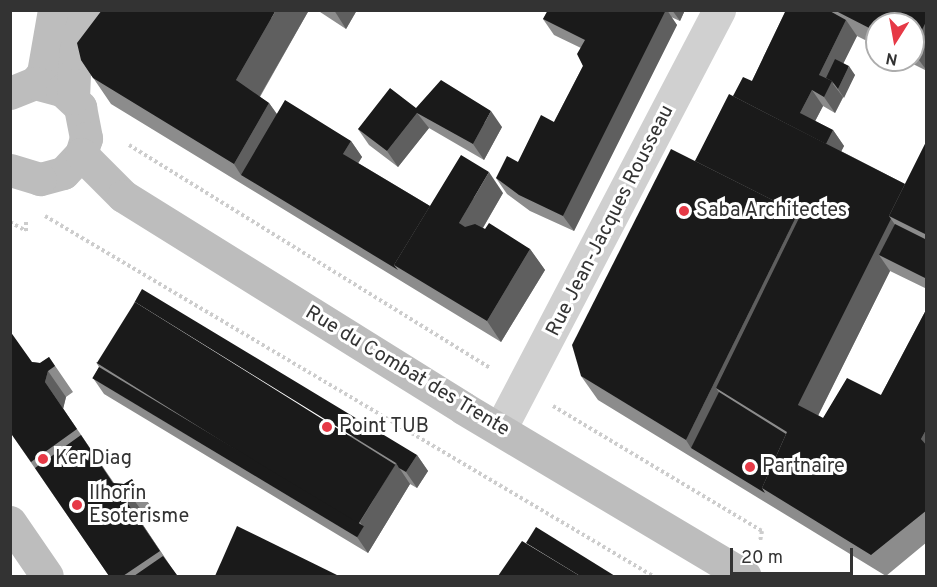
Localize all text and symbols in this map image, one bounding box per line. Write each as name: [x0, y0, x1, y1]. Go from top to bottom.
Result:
north arrow: [865, 12, 925, 72]
text: N: [884, 47, 899, 69]
street label: Rue Jean-Jacques Rousseau: [542, 101, 680, 341]
place label: Saba Architectes: [696, 199, 848, 223]
marker: Saba Architectes: [677, 204, 691, 218]
street label: Rue du Combat des Trente: [300, 301, 514, 443]
place label: Point TUB: [339, 415, 430, 439]
marker: Point TUB: [320, 420, 334, 434]
place label: Ker Diag: [55, 447, 132, 471]
marker: Ker Diag: [36, 452, 50, 466]
place label: Partnaire: [762, 455, 845, 479]
marker: Partnaire: [743, 460, 757, 474]
place label: Ilhorin Esoterisme: [89, 482, 189, 529]
marker: Ilhorin Esoterisme: [70, 498, 84, 512]
scale bar: [733, 536, 856, 574]
text: 20 m: [741, 547, 783, 570]

